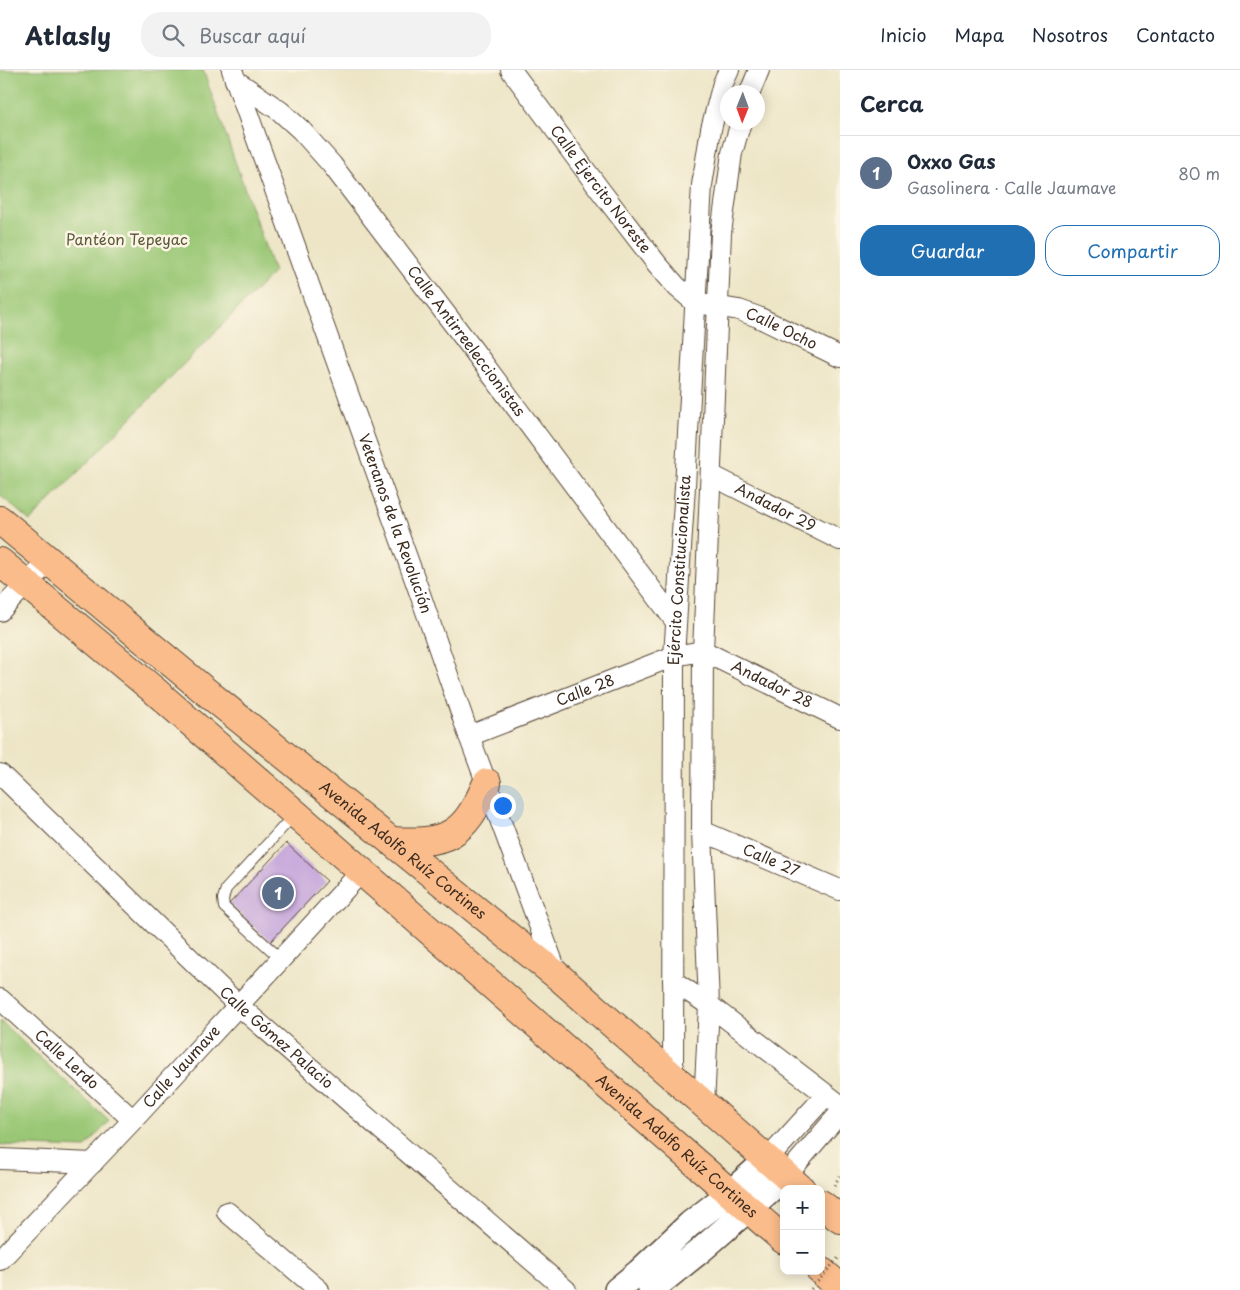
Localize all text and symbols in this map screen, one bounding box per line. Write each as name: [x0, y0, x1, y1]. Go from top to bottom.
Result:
search box: [141, 12, 491, 57]
text: Atlasly: [25, 17, 111, 53]
icon: search: [159, 21, 187, 49]
text: Buscar aquí: [199, 21, 306, 49]
text: Inicio: [880, 21, 927, 48]
text: Mapa: [955, 21, 1004, 48]
text: Nosotros: [1032, 21, 1108, 48]
text: Contacto: [1136, 21, 1215, 48]
north arrow: [720, 85, 765, 130]
text: Cerca: [860, 87, 924, 119]
street label: Calle Ejercito Noreste: [545, 119, 658, 257]
text: Oxxo Gas: [907, 147, 996, 175]
text: 1: [872, 161, 880, 185]
text: 80 m: [1178, 161, 1220, 185]
text: Gasolinera · Calle Jaumave: [907, 175, 1116, 199]
button: Guardar: [860, 225, 1035, 276]
button: Compartir: [1045, 225, 1220, 276]
park label: Pantéon Tepeyac: [66, 227, 188, 250]
street label: Calle Antirreeleccionistas: [402, 260, 532, 421]
street label: Calle Ocho: [743, 301, 822, 354]
street label: Veteranos de la Revolución: [353, 430, 439, 616]
street label: Ejército Constitucionalista: [661, 474, 696, 665]
street label: Andador 29: [731, 476, 820, 536]
street label: Andador 28: [728, 654, 817, 713]
street label: Calle 28: [552, 667, 618, 711]
street label: Avenida Adolfo Ruíz Cortines: [315, 775, 492, 924]
your location: [490, 793, 516, 819]
street label: Calle 27: [739, 837, 804, 882]
pin: 1: [262, 874, 294, 912]
street label: Calle Gómez Palacio: [215, 980, 339, 1093]
street label: Calle Jaumave: [136, 1019, 225, 1113]
street label: Calle Lerdo: [30, 1023, 105, 1094]
street label: Avenida Adolfo Ruíz Cortines: [591, 1068, 764, 1223]
map controls: [780, 1185, 825, 1275]
button: +: [780, 1185, 825, 1230]
button: −: [780, 1230, 825, 1275]

